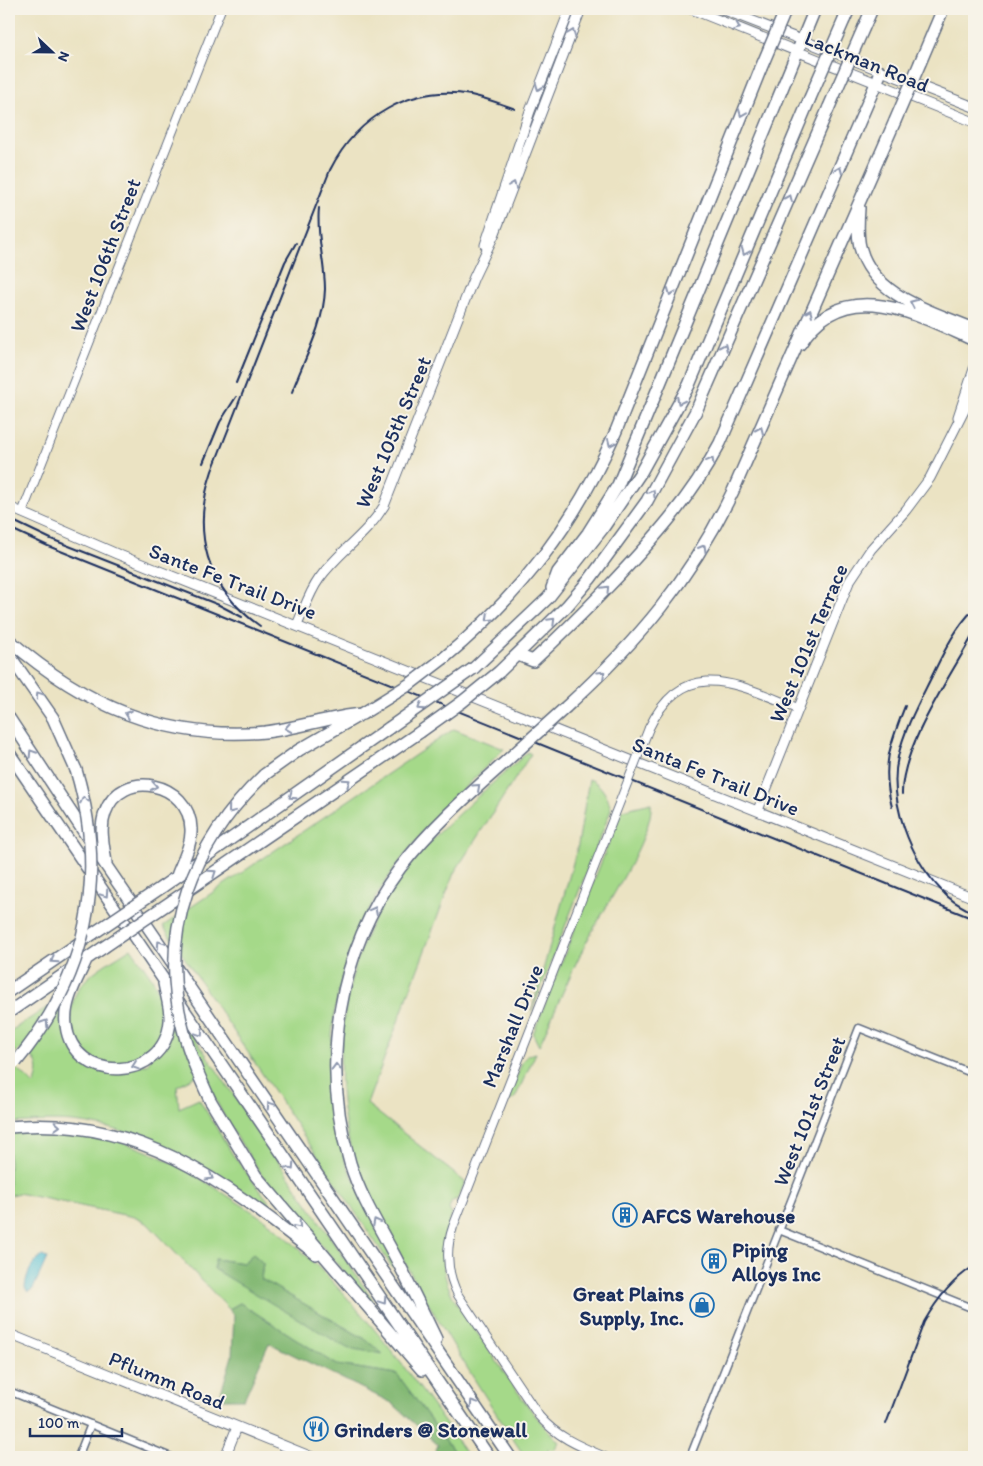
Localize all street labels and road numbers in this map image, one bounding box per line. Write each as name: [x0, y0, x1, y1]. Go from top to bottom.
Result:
street label: Lackman Road: [801, 25, 933, 97]
street label: West 106th Street: [64, 174, 146, 335]
street label: West 105th Street: [350, 352, 436, 512]
street label: Sante Fe Trail Drive: [146, 538, 320, 624]
street label: West 101st Terrace: [763, 560, 853, 726]
street label: Santa Fe Trail Drive: [629, 731, 803, 821]
street label: Marshall Drive: [476, 961, 548, 1091]
street label: West 101st Street: [768, 1032, 851, 1190]
street label: Pflumm Road: [105, 1345, 229, 1415]

